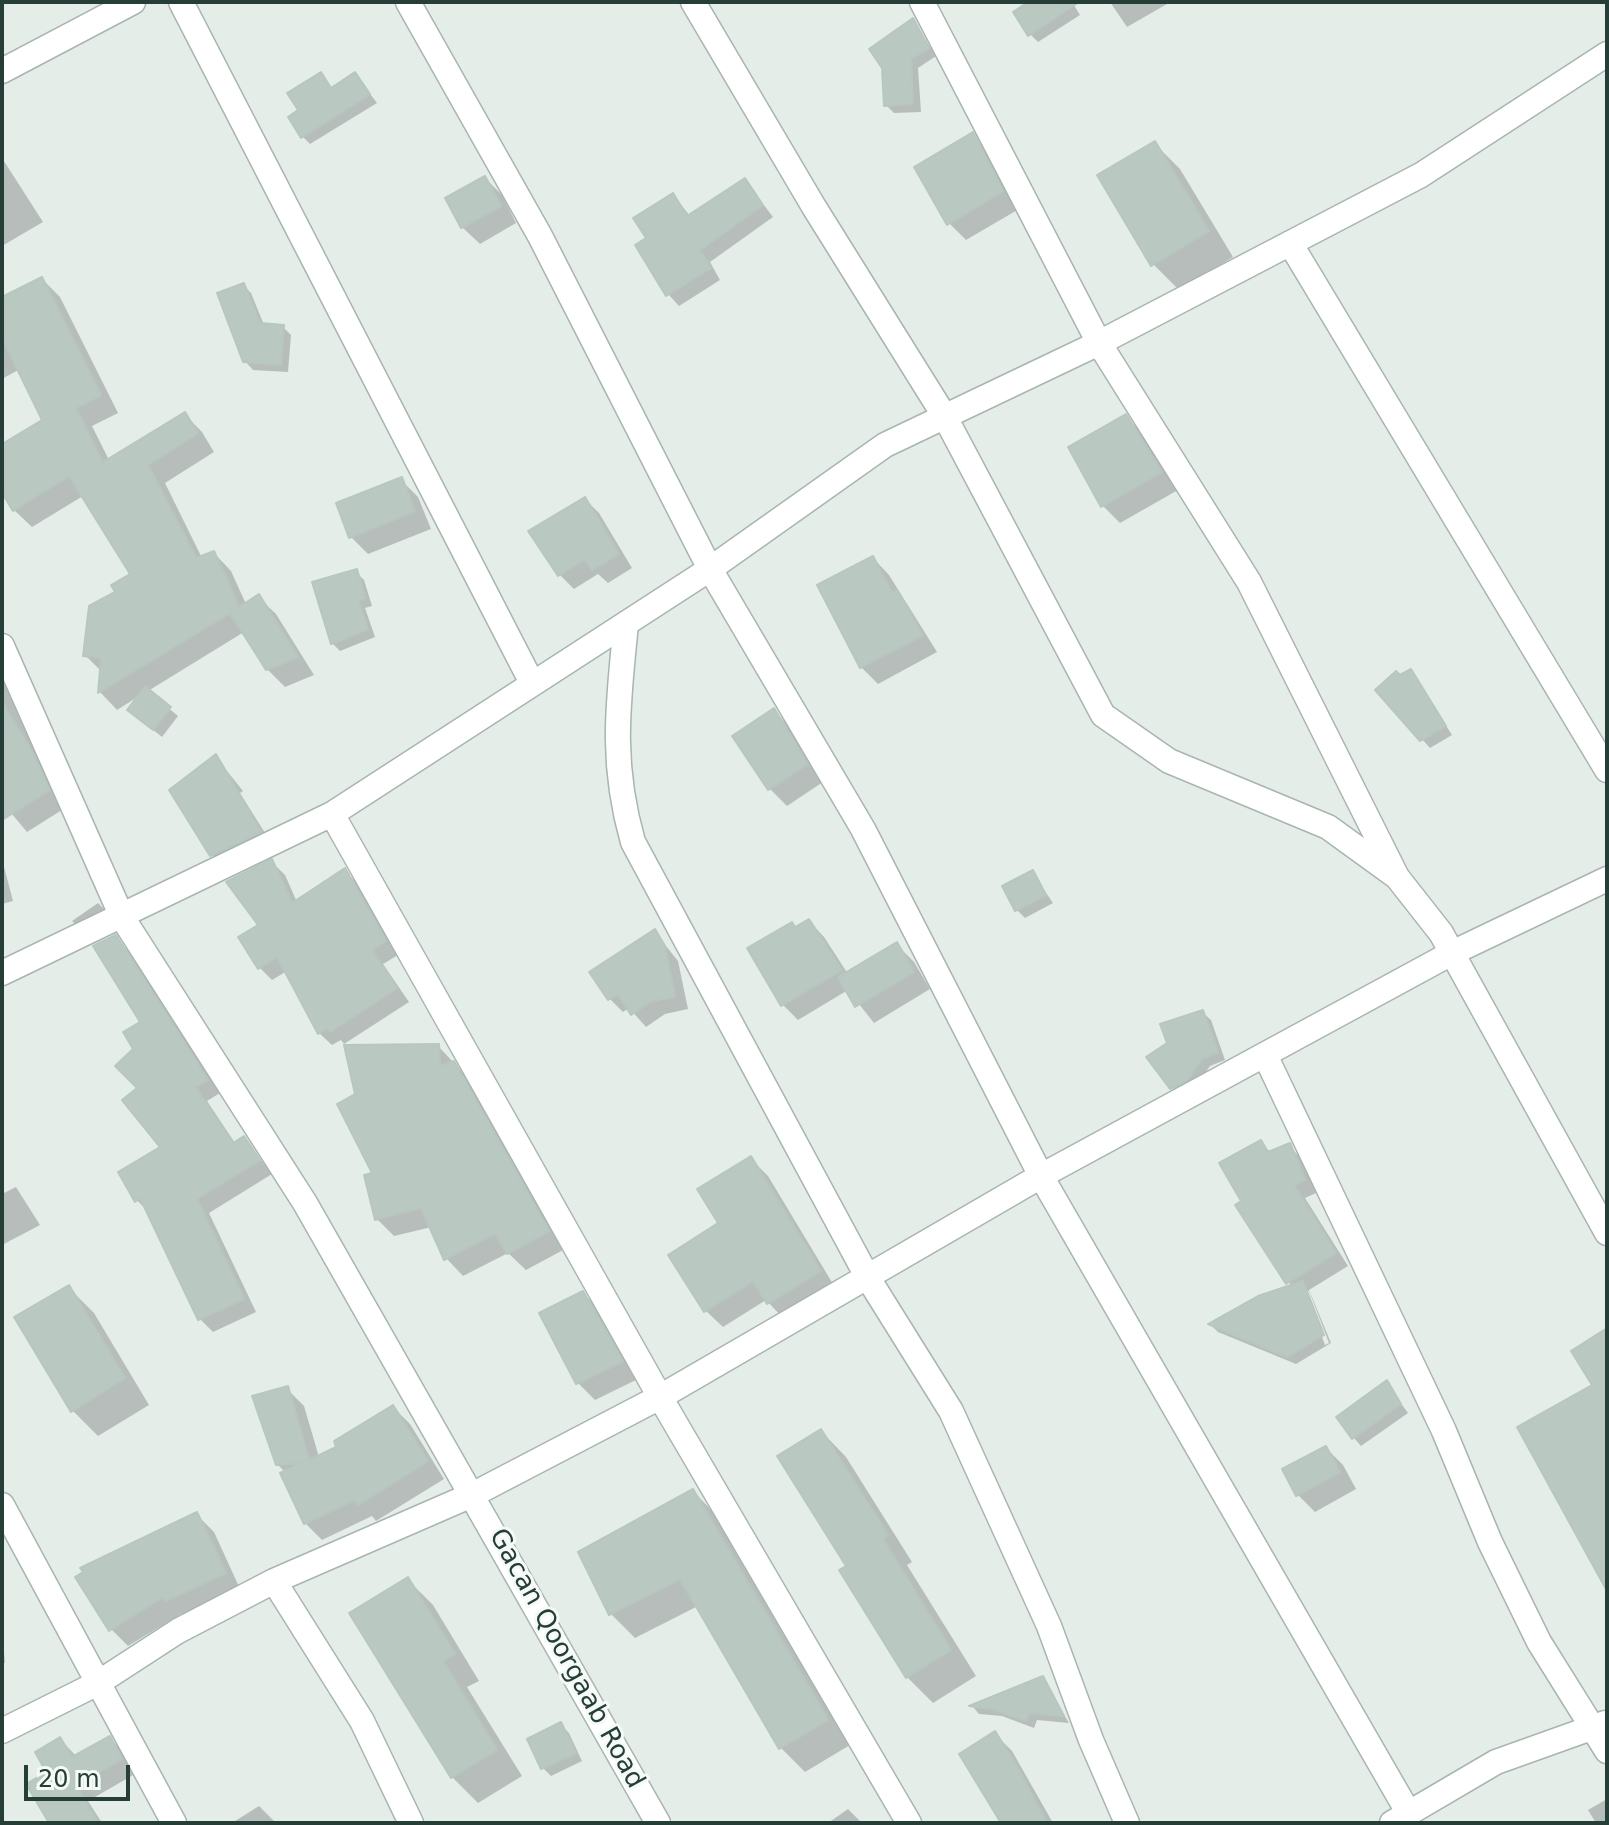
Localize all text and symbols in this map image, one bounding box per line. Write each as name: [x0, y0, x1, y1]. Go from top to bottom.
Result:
street label: Gacan Qoorgaab Road: [482, 1524, 650, 1794]
scale bar: [28, 1749, 134, 1799]
text: 20 m: [38, 1765, 100, 1793]

